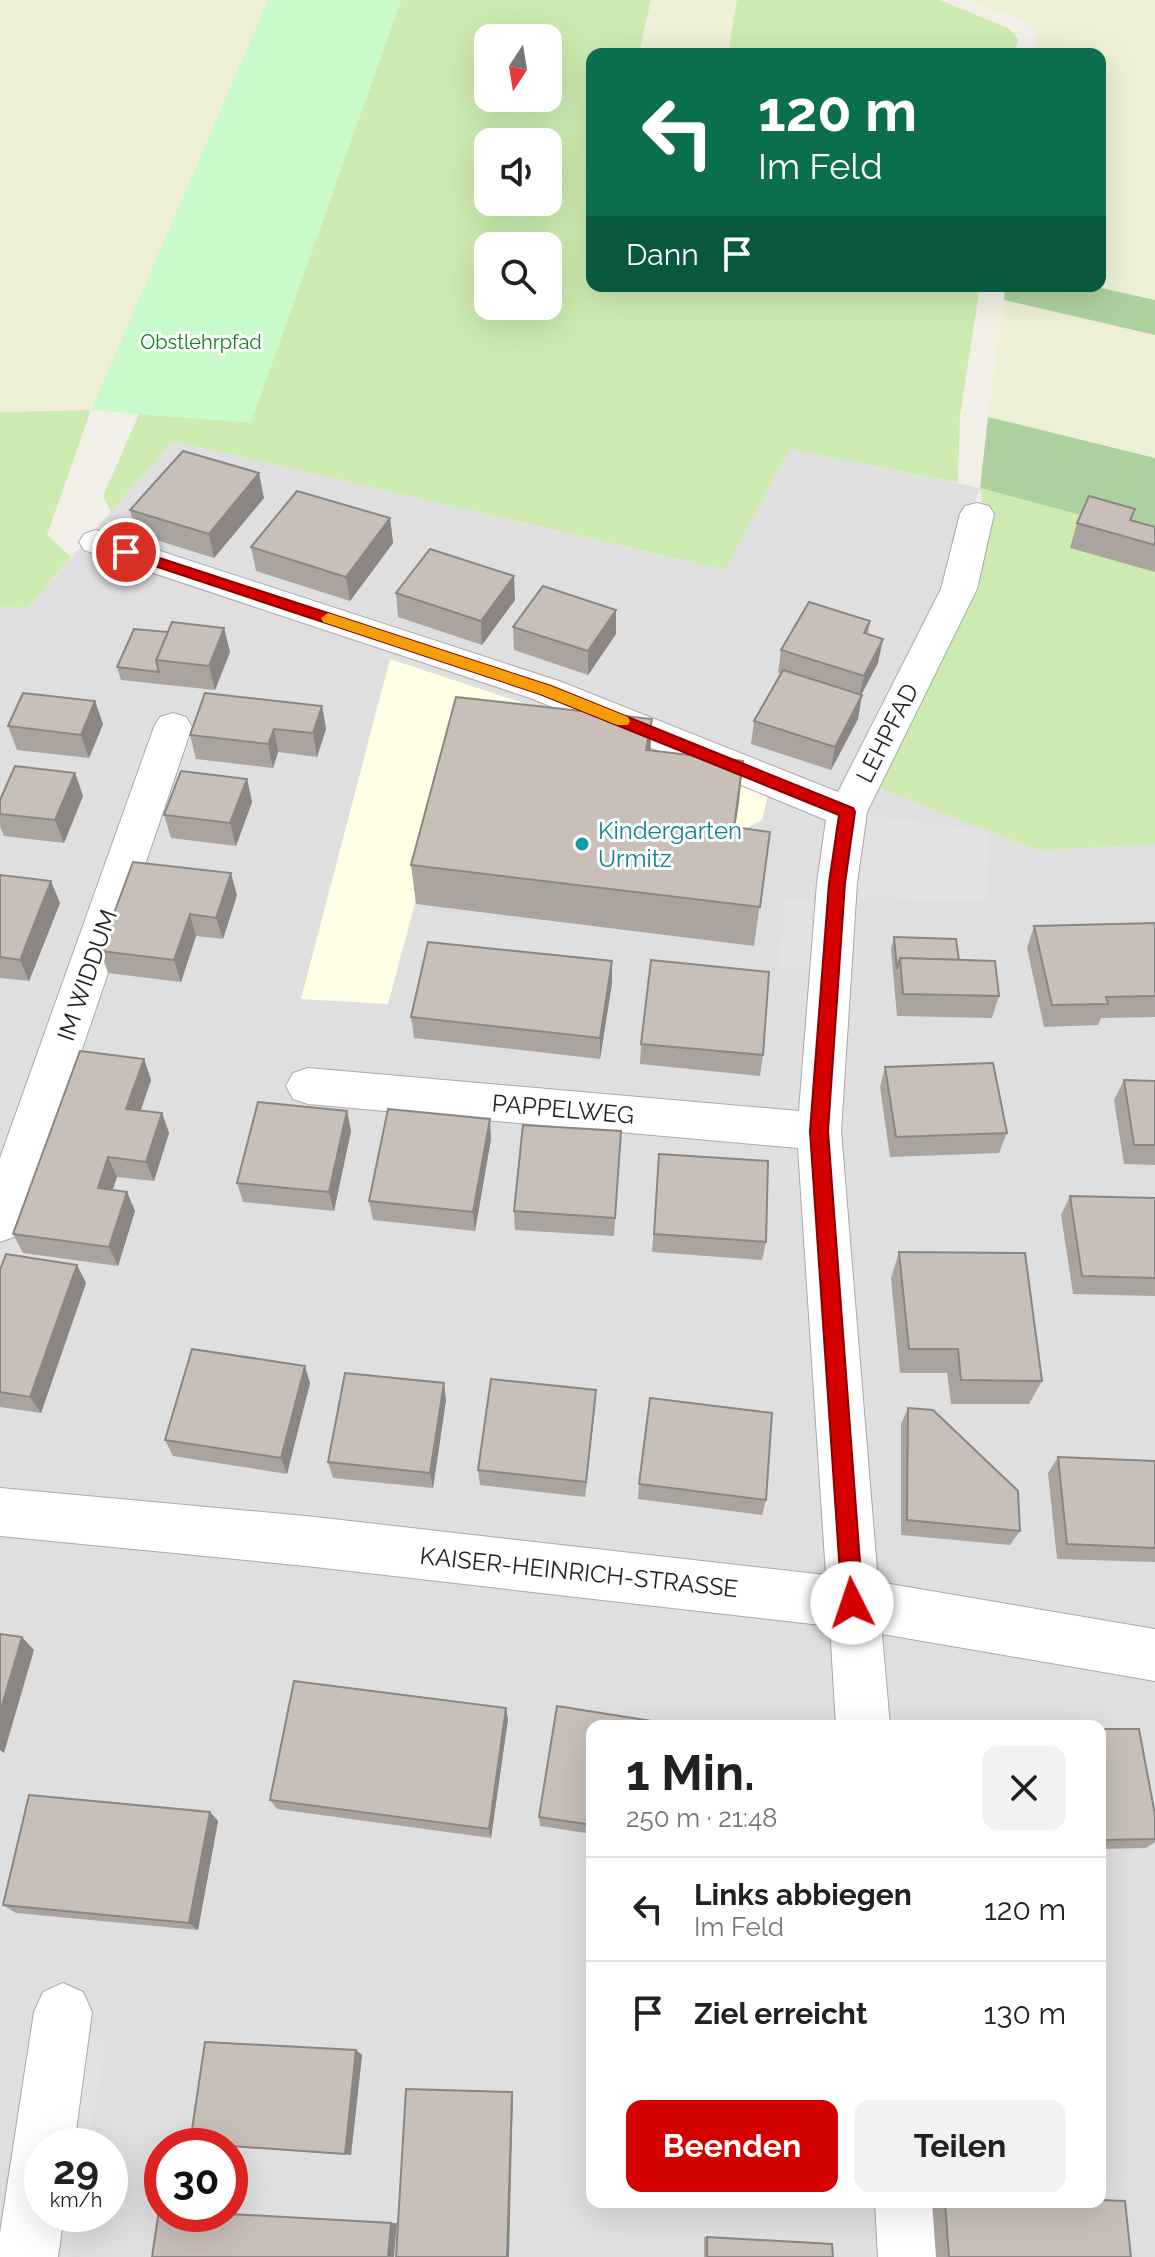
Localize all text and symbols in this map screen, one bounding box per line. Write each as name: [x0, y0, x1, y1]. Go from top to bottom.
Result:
north arrow: [474, 24, 562, 112]
map controls: [474, 24, 562, 320]
text: 120 m: [758, 78, 917, 144]
icon: left: [626, 80, 730, 184]
button: sound: [474, 128, 562, 216]
text: Im Feld: [758, 145, 883, 187]
button: search: [474, 232, 562, 320]
icon: arrive: [715, 232, 759, 276]
text: Dann: [626, 237, 699, 272]
park label: Obstlehrpfad: [140, 330, 262, 354]
pin: [92, 518, 160, 586]
icon: arrive: [104, 530, 148, 574]
street label: LEHPFAD: [850, 679, 924, 787]
place label: Kindergarten Urmitz: [598, 816, 742, 873]
marker: Kindergarten Urmitz: [573, 835, 591, 853]
street label: IM WIDDUM: [51, 906, 123, 1044]
street label: PAPPELWEG: [491, 1088, 635, 1130]
street label: KAISER-HEINRICH-STRASSE: [418, 1541, 740, 1603]
position arrow: [810, 1561, 894, 1645]
text: 1 Min.: [626, 1745, 755, 1801]
button: close: [982, 1746, 1066, 1830]
text: 250 m · 21:48: [626, 1803, 778, 1833]
text: Links abbiegen: [694, 1877, 912, 1912]
icon: left: [626, 1887, 670, 1931]
text: 120 m: [984, 1892, 1066, 1927]
text: Im Feld: [694, 1912, 784, 1942]
icon: arrive: [626, 1991, 670, 2035]
text: Ziel erreicht: [694, 1996, 867, 2031]
text: 130 m: [984, 1996, 1066, 2031]
button: Beenden: [626, 2100, 838, 2192]
button: Teilen: [854, 2100, 1066, 2192]
speed limit sign: 30: [144, 2128, 248, 2232]
text: 29: [53, 2146, 99, 2193]
text: km/h: [50, 2188, 102, 2212]

